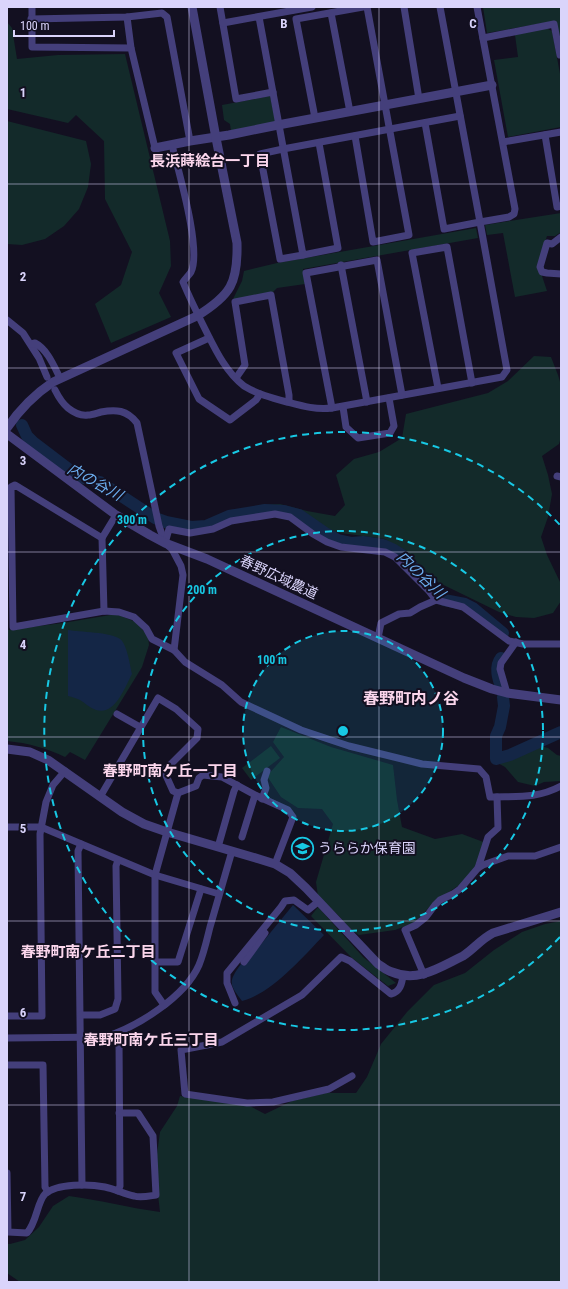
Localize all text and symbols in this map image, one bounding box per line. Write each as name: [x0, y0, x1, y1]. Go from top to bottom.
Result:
scale bar: [14, 12, 114, 38]
text: B: [280, 16, 288, 31]
text: C: [469, 16, 477, 31]
text: 100 m: [20, 19, 50, 33]
text: 1: [20, 85, 26, 100]
district label: 長浜蒔絵台一丁目: [150, 152, 270, 170]
text: 2: [20, 269, 27, 284]
text: 3: [20, 453, 26, 468]
water label: 内の谷川: [64, 460, 127, 505]
text: 300 m: [117, 513, 147, 527]
water label: 内の谷川: [393, 548, 450, 604]
street label: 春野広域農道: [238, 552, 320, 602]
text: 200 m: [187, 583, 217, 597]
text: 4: [20, 637, 27, 652]
text: 100 m: [257, 653, 287, 667]
district label: 春野町内ノ谷: [363, 689, 459, 708]
centre of rings: [336, 724, 350, 738]
district label: 春野町南ケ丘一丁目: [102, 762, 238, 780]
text: 5: [20, 821, 27, 836]
school or university icon: うららか保育園: [290, 835, 316, 861]
place label: うららか保育園: [318, 840, 416, 856]
district label: 春野町南ケ丘二丁目: [20, 943, 156, 961]
text: 6: [20, 1005, 27, 1020]
district label: 春野町南ケ丘三丁目: [83, 1031, 219, 1049]
text: 7: [20, 1189, 27, 1204]

